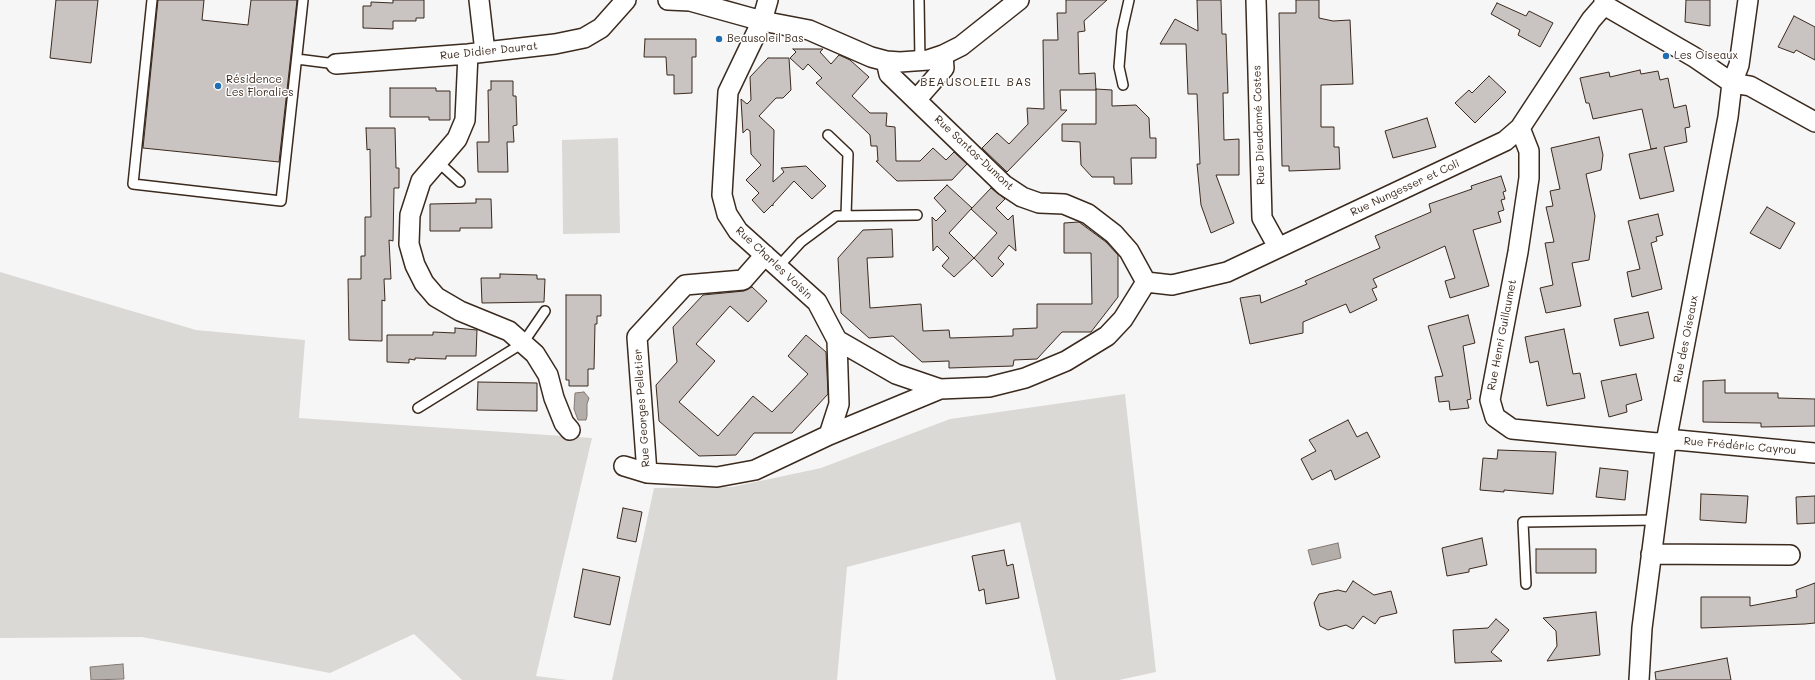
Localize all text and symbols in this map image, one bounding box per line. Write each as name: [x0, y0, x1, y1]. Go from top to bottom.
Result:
place label: Beausoleil Bas: [727, 32, 804, 46]
marker: Beausoleil Bas: [714, 34, 724, 44]
street label: Rue Didier Daurat: [440, 39, 538, 63]
place label: Les Oiseaux: [1674, 49, 1738, 63]
marker: Les Oiseaux: [1661, 51, 1671, 61]
street label: Rue Dieudonné Costes: [1250, 65, 1268, 185]
place label: Résidence Les Floralies: [226, 73, 294, 99]
district label: BEAUSOLEIL BAS: [920, 75, 1032, 89]
marker: Résidence Les Floralies: [213, 81, 223, 91]
street label: Rue Santos-Dumont: [932, 113, 1016, 193]
street label: Rue Nungesser et Coli: [1348, 157, 1462, 219]
street label: Rue Charles Voisin: [733, 224, 815, 302]
street label: Rue Henri Guillaumet: [1485, 278, 1519, 392]
street label: Rue des Oiseaux: [1671, 294, 1701, 384]
street label: Rue Georges Pelletier: [631, 348, 653, 468]
street label: Rue Frédéric Cayrou: [1683, 434, 1797, 458]

